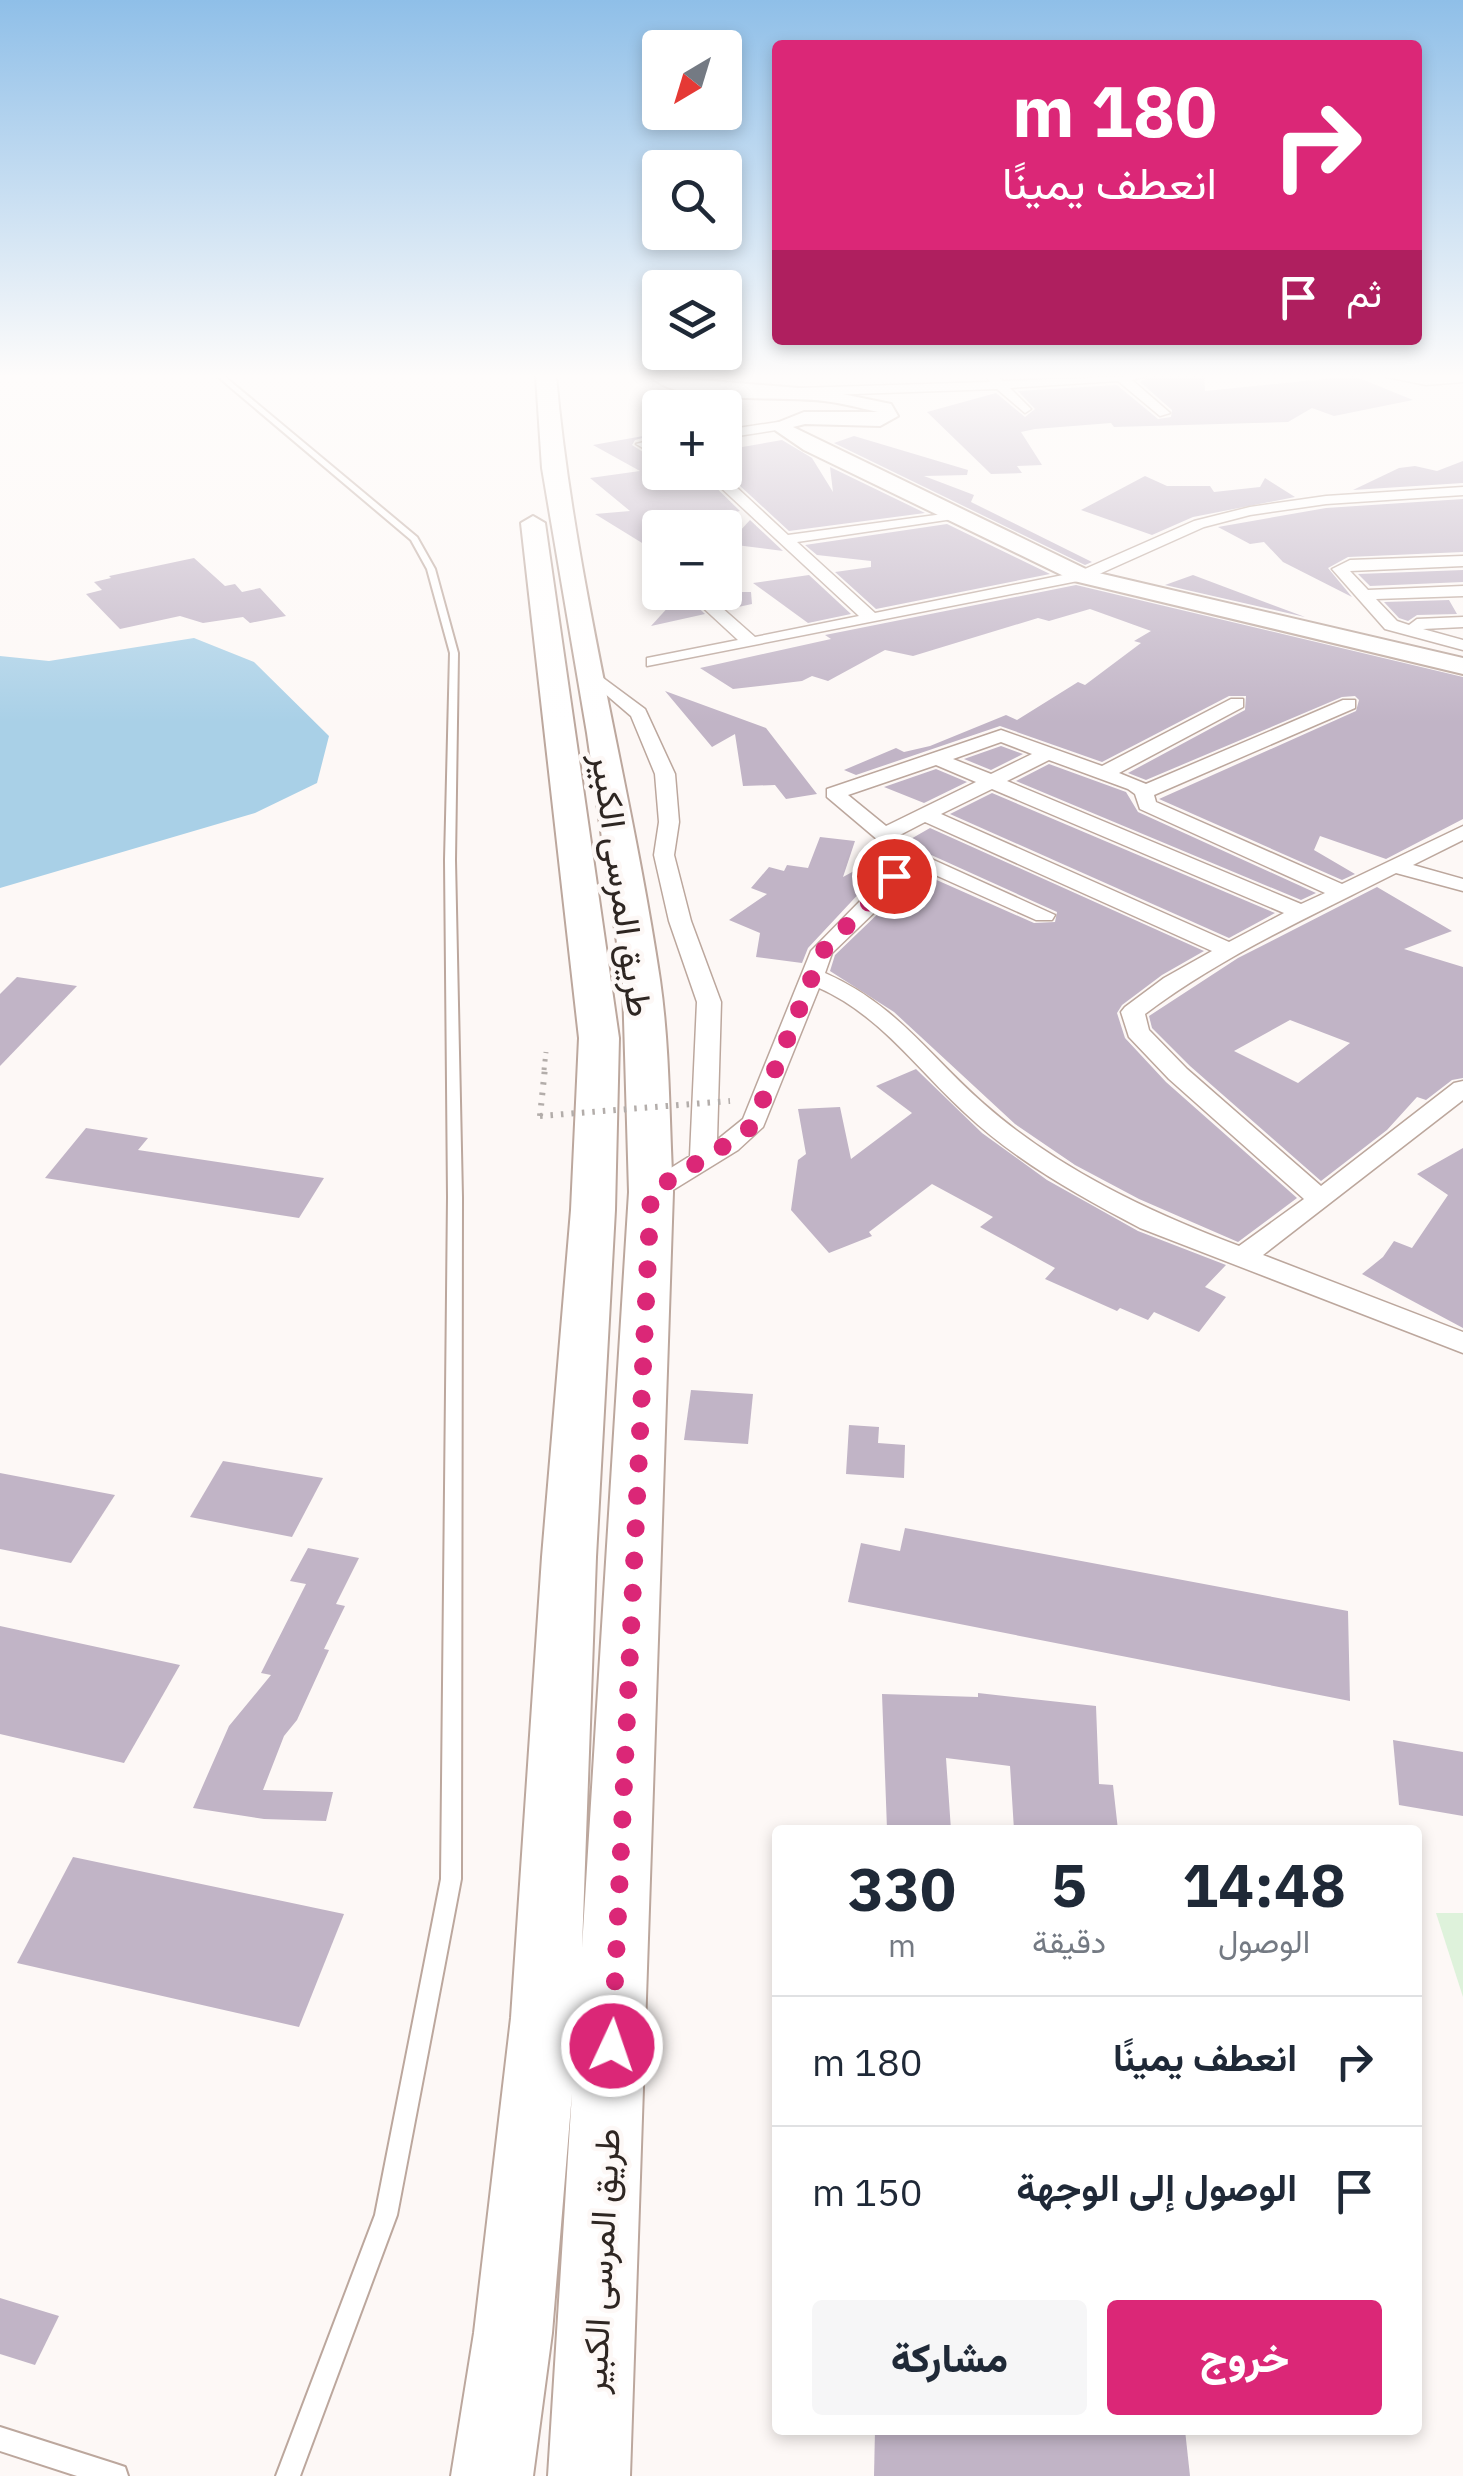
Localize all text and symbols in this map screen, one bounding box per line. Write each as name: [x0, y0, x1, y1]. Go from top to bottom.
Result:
north arrow: [642, 30, 742, 130]
map controls: [642, 30, 742, 610]
text: 180 m: [1012, 65, 1217, 156]
icon: right: [1252, 80, 1382, 210]
button: search: [642, 150, 742, 250]
text: انعطف يمينًا: [1002, 153, 1217, 211]
text: ثم: [1346, 268, 1382, 317]
button: layers: [642, 270, 742, 370]
icon: arrive: [1271, 270, 1326, 325]
button: +: [642, 390, 742, 490]
button: −: [642, 510, 742, 610]
street label: طريق المرسى الكبير: [582, 749, 664, 1020]
pin: [852, 834, 937, 919]
icon: arrive: [867, 849, 922, 904]
text: 5: [1051, 1845, 1087, 1924]
text: 14:48: [1182, 1845, 1346, 1924]
text: 330: [848, 1849, 956, 1928]
text: دقيقة: [1032, 1920, 1106, 1962]
text: الوصول: [1218, 1920, 1310, 1962]
text: m: [888, 1924, 916, 1966]
position arrow: [560, 1994, 664, 2098]
text: انعطف يمينًا: [1113, 2032, 1297, 2081]
icon: right: [1327, 2034, 1382, 2089]
text: 180 m: [812, 2037, 923, 2086]
street label: طريق المرسى الكبير: [570, 2127, 630, 2396]
text: الوصول إلى الوجهة: [1016, 2162, 1297, 2211]
icon: arrive: [1327, 2164, 1382, 2219]
text: 150 m: [812, 2167, 923, 2216]
button: مشاركة: [812, 2300, 1087, 2415]
button: خروج: [1107, 2300, 1382, 2415]

